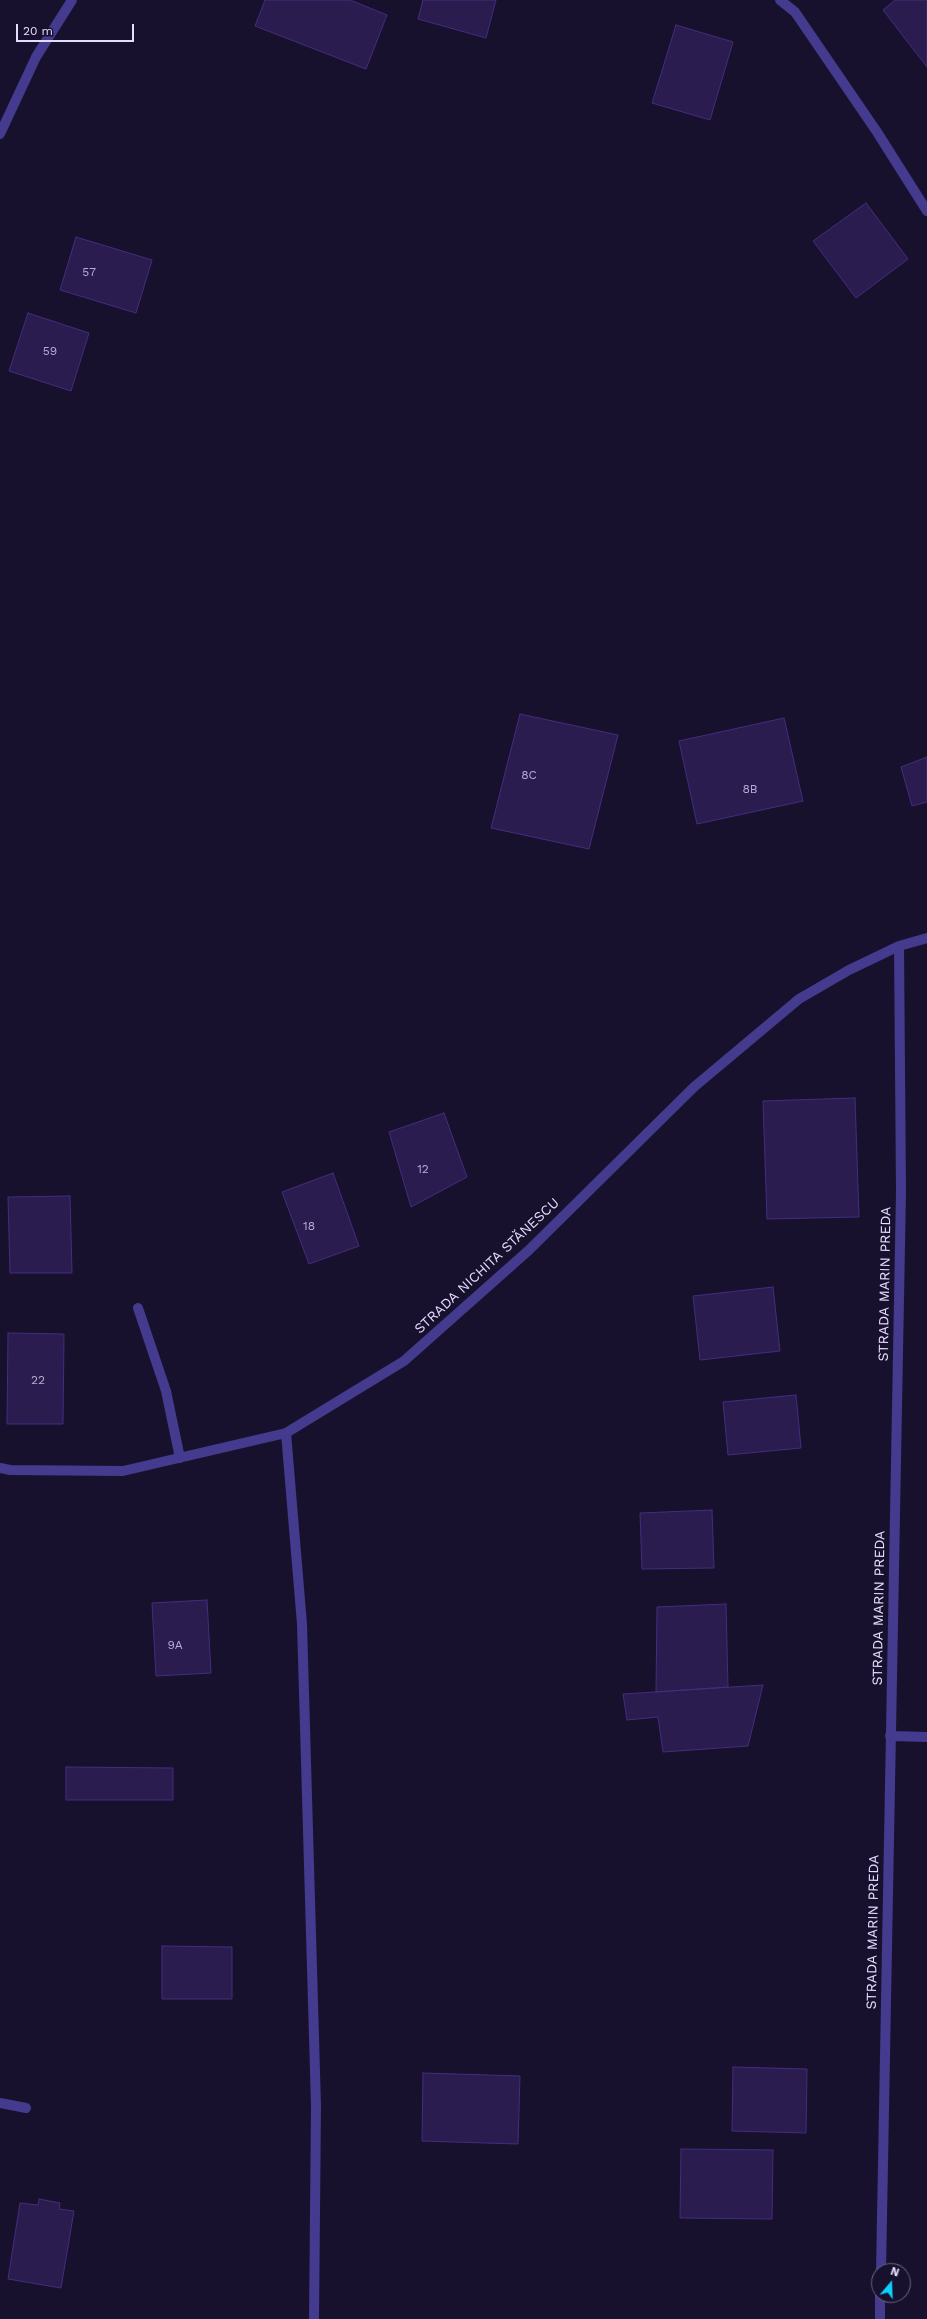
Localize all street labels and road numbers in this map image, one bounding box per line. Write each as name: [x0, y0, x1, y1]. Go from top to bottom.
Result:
street label: STRADA NICHITA STĂNESCU: [411, 1194, 563, 1338]
street label: STRADA MARIN PREDA: [875, 1206, 895, 1362]
street label: STRADA MARIN PREDA: [869, 1530, 889, 1686]
street label: STRADA MARIN PREDA: [863, 1854, 883, 2010]

